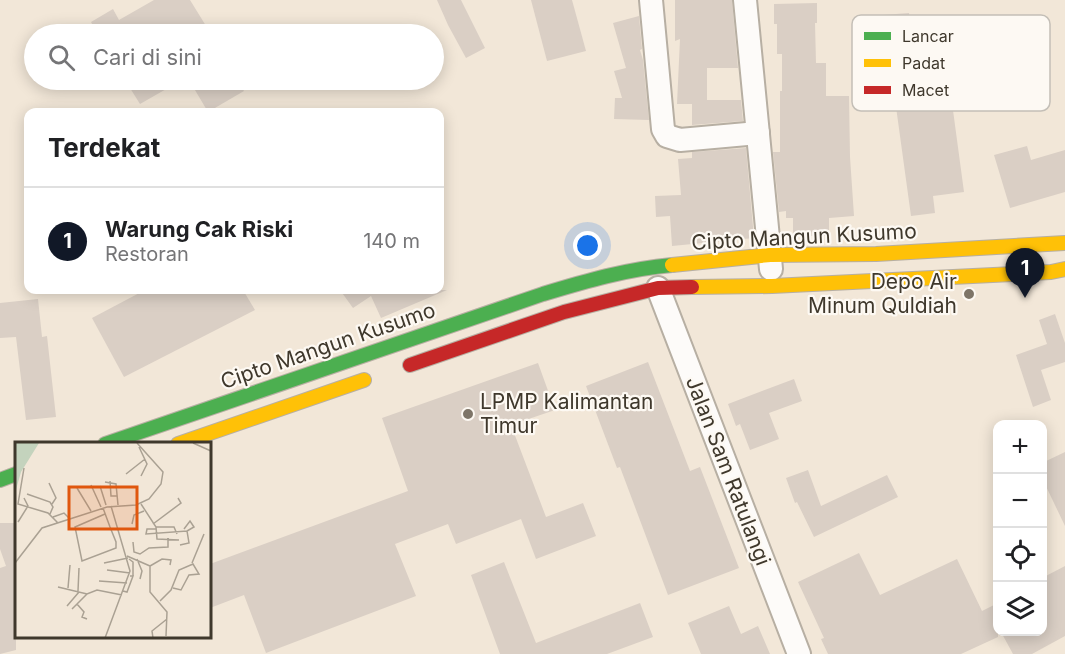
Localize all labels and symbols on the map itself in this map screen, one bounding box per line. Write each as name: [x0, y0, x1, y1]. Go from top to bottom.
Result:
legend: [852, 15, 1050, 111]
text: Lancar: [902, 26, 954, 46]
text: Padat: [902, 53, 945, 73]
text: Macet: [902, 80, 949, 100]
street label: Cipto Mangun Kusumo: [691, 218, 917, 255]
your location: [573, 231, 602, 260]
pin: 1: [1006, 248, 1044, 298]
place label: Depo Air Minum Quldiah: [808, 269, 957, 318]
marker: Depo Air Minum Quldiah: [962, 287, 976, 301]
street label: Cipto Mangun Kusumo: [217, 297, 439, 394]
street label: Jalan Sam Ratulangi: [681, 373, 776, 569]
place label: LPMP Kalimantan Timur: [480, 389, 653, 438]
marker: LPMP Kalimantan Timur: [461, 407, 475, 421]
inset map: [15, 442, 212, 639]

